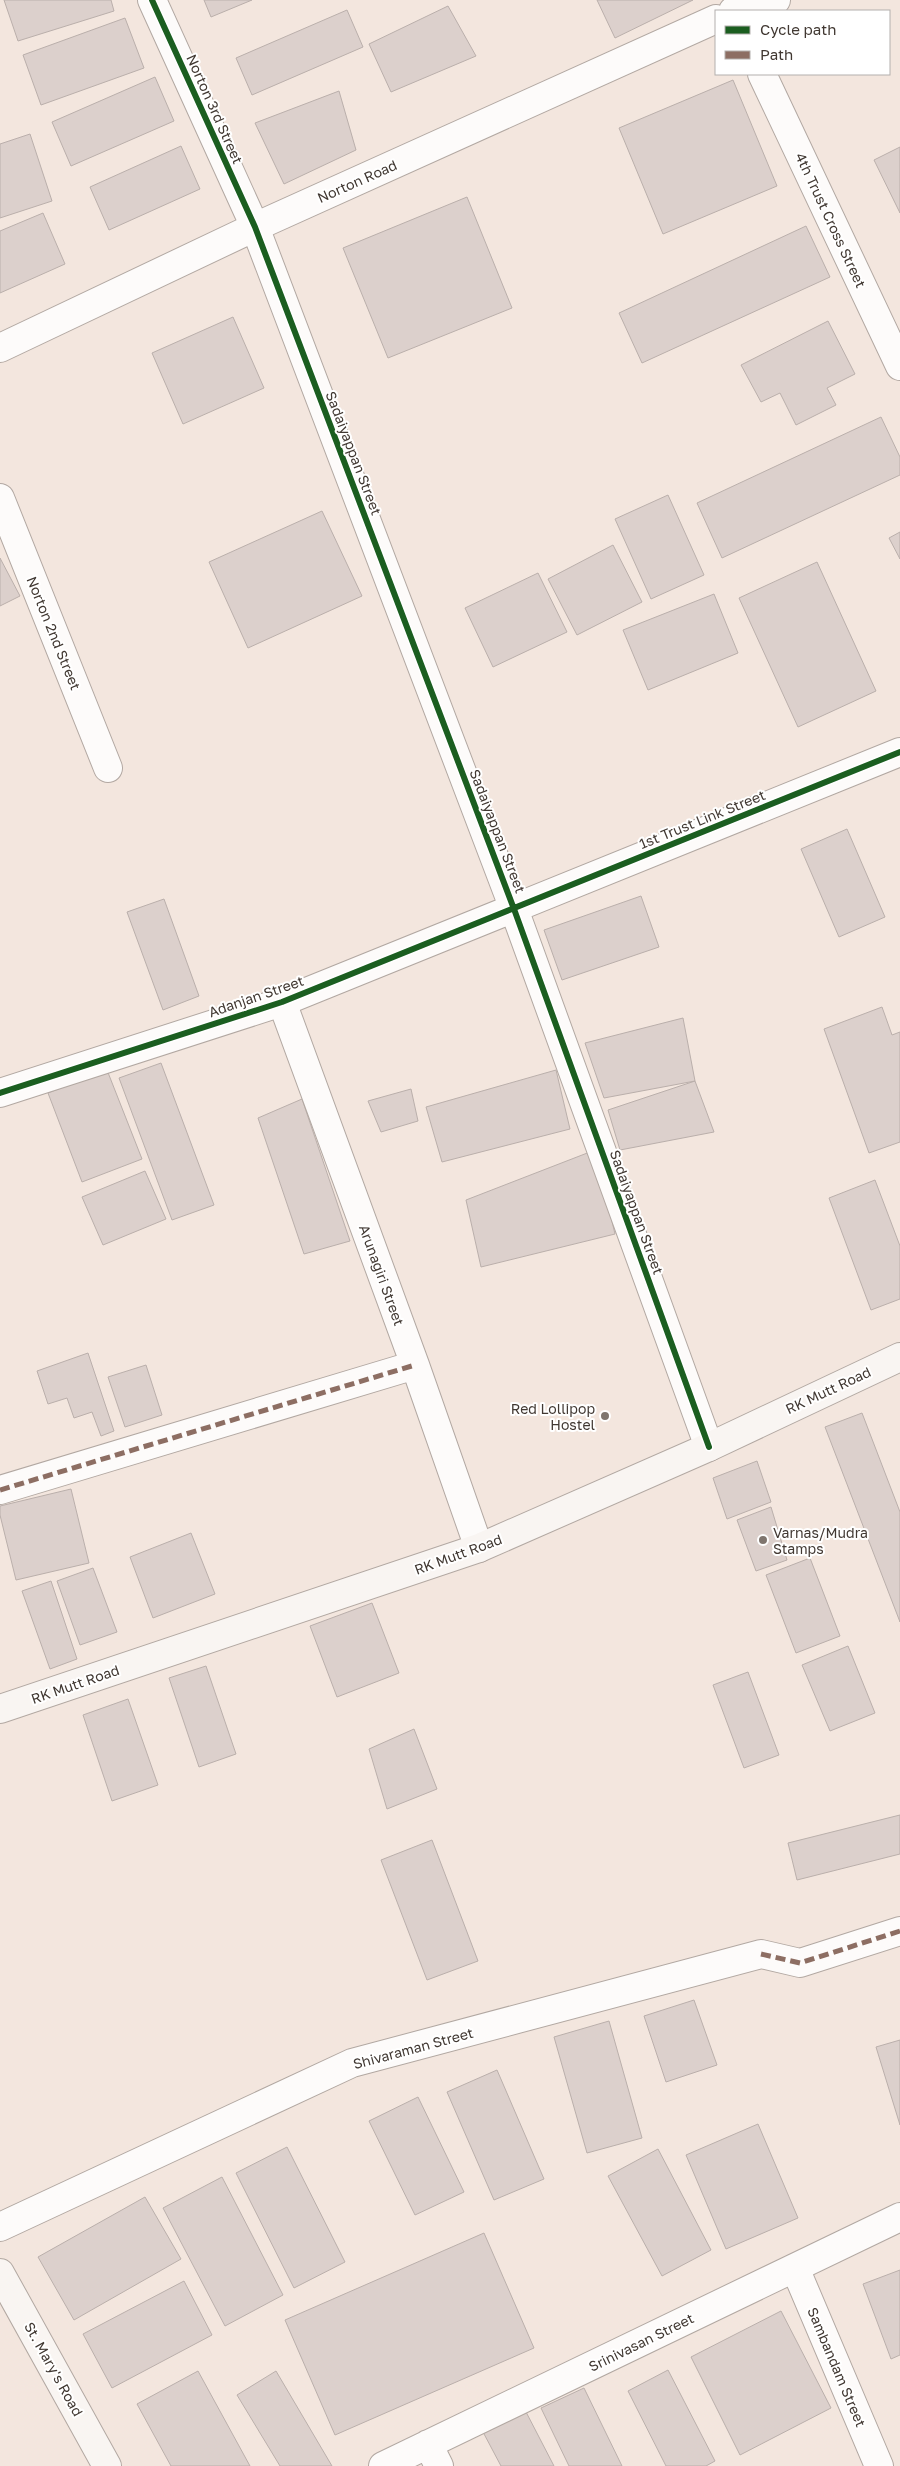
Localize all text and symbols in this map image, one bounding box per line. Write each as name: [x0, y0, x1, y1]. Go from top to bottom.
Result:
legend: [715, 10, 890, 75]
text: Cycle path: [760, 20, 836, 38]
text: Path: [760, 45, 793, 63]
street label: Norton 3rd Street: [183, 52, 247, 166]
street label: 4th Trust Cross Street: [792, 150, 870, 290]
street label: Norton Road: [315, 156, 399, 206]
street label: Sadaiyappan Street: [323, 389, 385, 517]
street label: Norton 2nd Street: [23, 574, 85, 692]
street label: Sadaiyappan Street: [467, 767, 529, 895]
street label: 1st Trust Link Street: [637, 786, 767, 852]
street label: Adanjan Street: [206, 972, 306, 1020]
street label: Sadaiyappan Street: [607, 1147, 667, 1277]
street label: Arunagiri Street: [356, 1222, 408, 1328]
street label: RK Mutt Road: [783, 1363, 873, 1417]
place label: Red Lollipop Hostel: [511, 1400, 595, 1433]
marker: Red Lollipop Hostel: [599, 1410, 611, 1422]
place label: Varnas/Mudra Stamps: [773, 1524, 868, 1557]
street label: RK Mutt Road: [412, 1530, 504, 1578]
marker: Varnas/Mudra Stamps: [757, 1534, 769, 1546]
street label: RK Mutt Road: [29, 1661, 121, 1707]
street label: Shivaraman Street: [351, 2024, 475, 2072]
street label: Sambandam Street: [804, 2305, 870, 2429]
street label: Srinivasan Street: [586, 2309, 696, 2375]
street label: St. Mary's Road: [21, 2319, 87, 2419]

